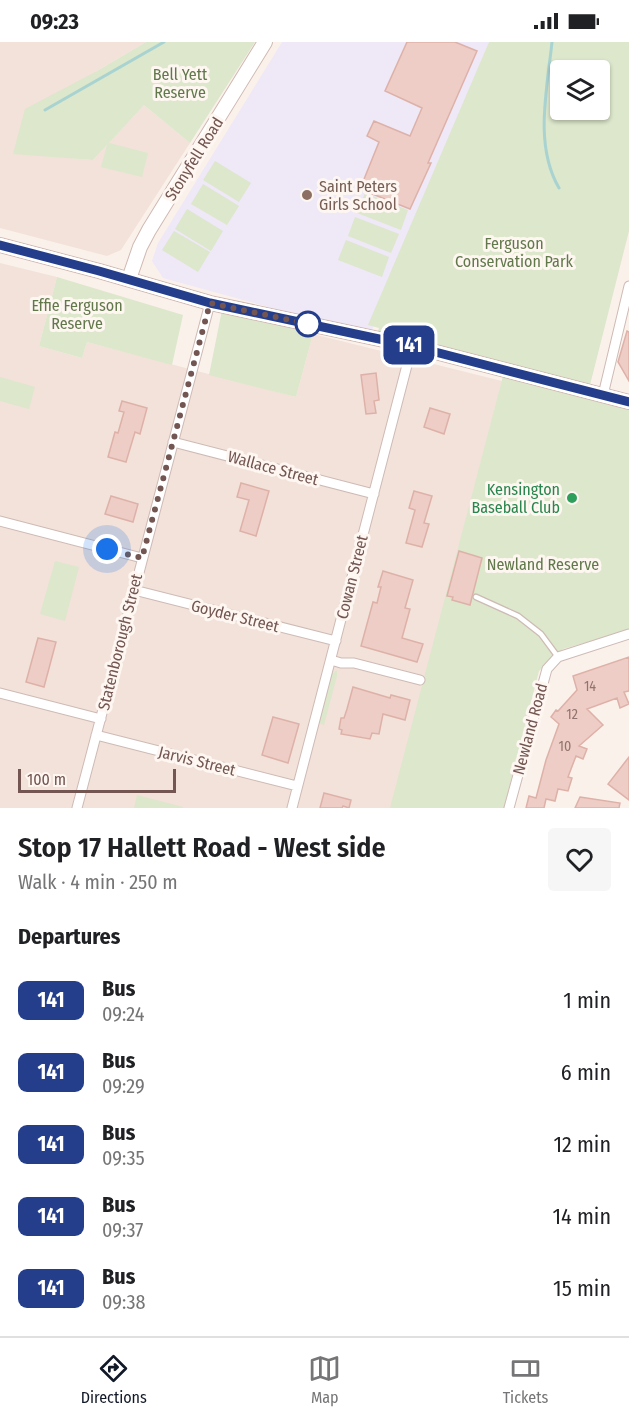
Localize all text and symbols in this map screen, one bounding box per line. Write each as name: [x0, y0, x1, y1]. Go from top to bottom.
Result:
text: 09:23: [30, 8, 79, 35]
map controls: [550, 60, 610, 120]
button: layers: [550, 60, 610, 120]
park label: Bell Yett Reserve: [153, 65, 208, 102]
street label: Stonyfell Road: [161, 114, 227, 204]
place label: Saint Peters Girls School: [319, 177, 397, 214]
marker: Saint Peters Girls School: [300, 188, 314, 202]
park label: Ferguson Conservation Park: [455, 234, 574, 271]
park label: Effie Ferguson Reserve: [31, 296, 123, 333]
unlabelled marker: [295, 311, 321, 337]
line badge: 141: [374, 326, 444, 364]
text: 141: [395, 332, 423, 358]
street label: Wallace Street: [226, 447, 321, 489]
place label: Kensington Baseball Club: [471, 480, 560, 517]
marker: Kensington Baseball Club: [565, 491, 579, 505]
street label: Cowan Street: [332, 532, 372, 621]
your location: [92, 534, 122, 564]
park label: Newland Reserve: [487, 555, 599, 574]
street label: Statenborough Street: [94, 571, 146, 712]
street label: Goyder Street: [189, 596, 282, 636]
house number: 14: [584, 678, 596, 695]
street label: Newland Road: [509, 681, 551, 777]
house number: 12: [566, 706, 578, 723]
house number: 10: [559, 738, 571, 755]
street label: Jarvis Street: [156, 742, 238, 780]
scale bar: [18, 766, 176, 794]
text: 100 m: [27, 770, 66, 789]
button: heart: [548, 828, 611, 891]
text: Stop 17 Hallett Road - West side: [18, 831, 386, 864]
text: Walk · 4 min · 250 m: [18, 870, 178, 894]
text: Departures: [18, 923, 120, 950]
text: Bus: [102, 975, 135, 1002]
text: 141: [37, 987, 65, 1013]
text: 1 min: [563, 987, 611, 1014]
text: 09:24: [102, 1002, 144, 1026]
text: Bus: [102, 1047, 135, 1074]
text: 141: [37, 1059, 65, 1085]
text: 6 min: [561, 1059, 611, 1086]
text: 09:29: [102, 1074, 145, 1098]
text: Bus: [102, 1119, 135, 1146]
text: 141: [37, 1131, 65, 1157]
text: 12 min: [553, 1131, 611, 1158]
text: 09:35: [102, 1146, 145, 1170]
text: Bus: [102, 1191, 135, 1218]
text: 141: [37, 1203, 65, 1229]
text: 14 min: [553, 1203, 611, 1230]
text: 09:37: [102, 1218, 143, 1242]
text: Bus: [102, 1263, 135, 1290]
text: 141: [37, 1275, 65, 1301]
text: 15 min: [553, 1275, 611, 1302]
text: 09:38: [102, 1290, 145, 1314]
tab: Directions: [81, 1352, 147, 1407]
tab: Map: [308, 1352, 341, 1407]
tab: Tickets: [503, 1352, 548, 1407]

